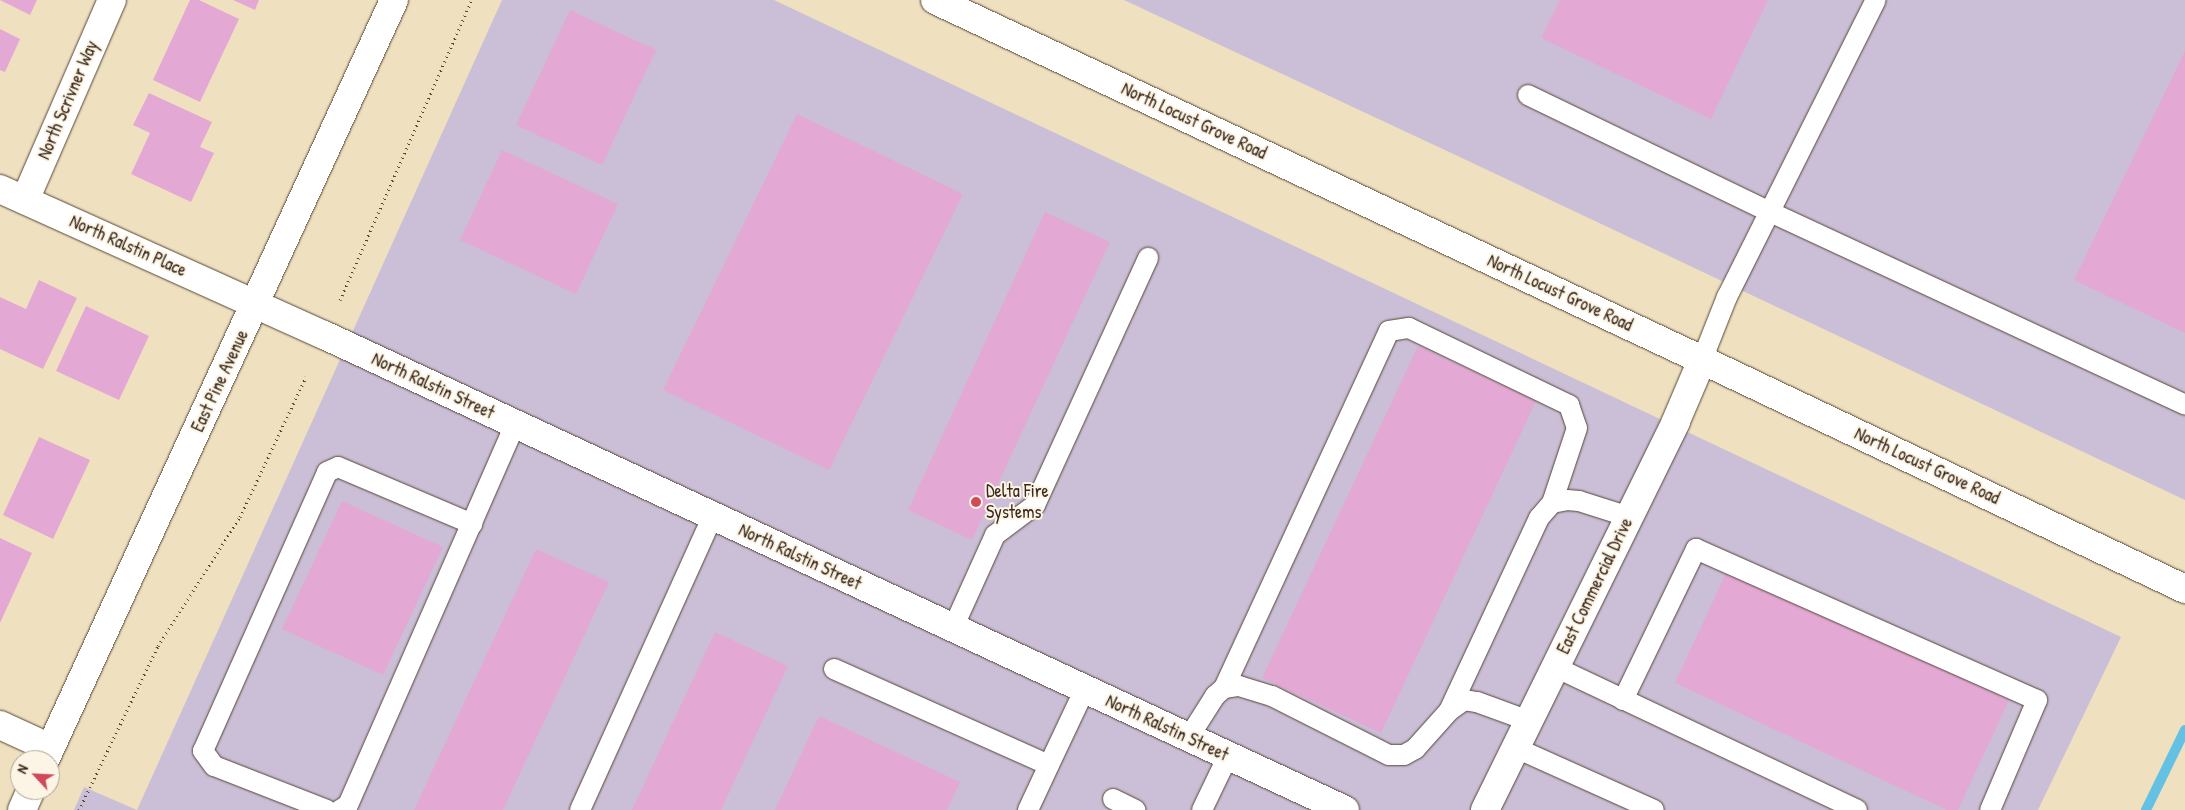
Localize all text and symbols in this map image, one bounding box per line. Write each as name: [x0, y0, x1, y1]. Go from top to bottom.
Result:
street label: North Scrivner Way: [33, 37, 103, 163]
street label: North Locust Grove Road: [1118, 78, 1270, 164]
street label: North Ralstin Place: [66, 211, 190, 281]
street label: North Locust Grove Road: [1484, 250, 1636, 336]
street label: East Pine Avenue: [187, 327, 253, 435]
street label: North Ralstin Street: [368, 348, 498, 424]
street label: North Locust Grove Road: [1851, 423, 2003, 509]
place label: Delta Fire Systems: [986, 481, 1049, 524]
marker: Delta Fire Systems: [970, 496, 982, 508]
street label: East Commercial Drive: [1553, 514, 1637, 658]
street label: North Ralstin Street: [735, 519, 865, 595]
street label: North Ralstin Street: [1102, 690, 1232, 766]
north arrow: [10, 750, 60, 800]
text: N: [12, 761, 32, 776]

